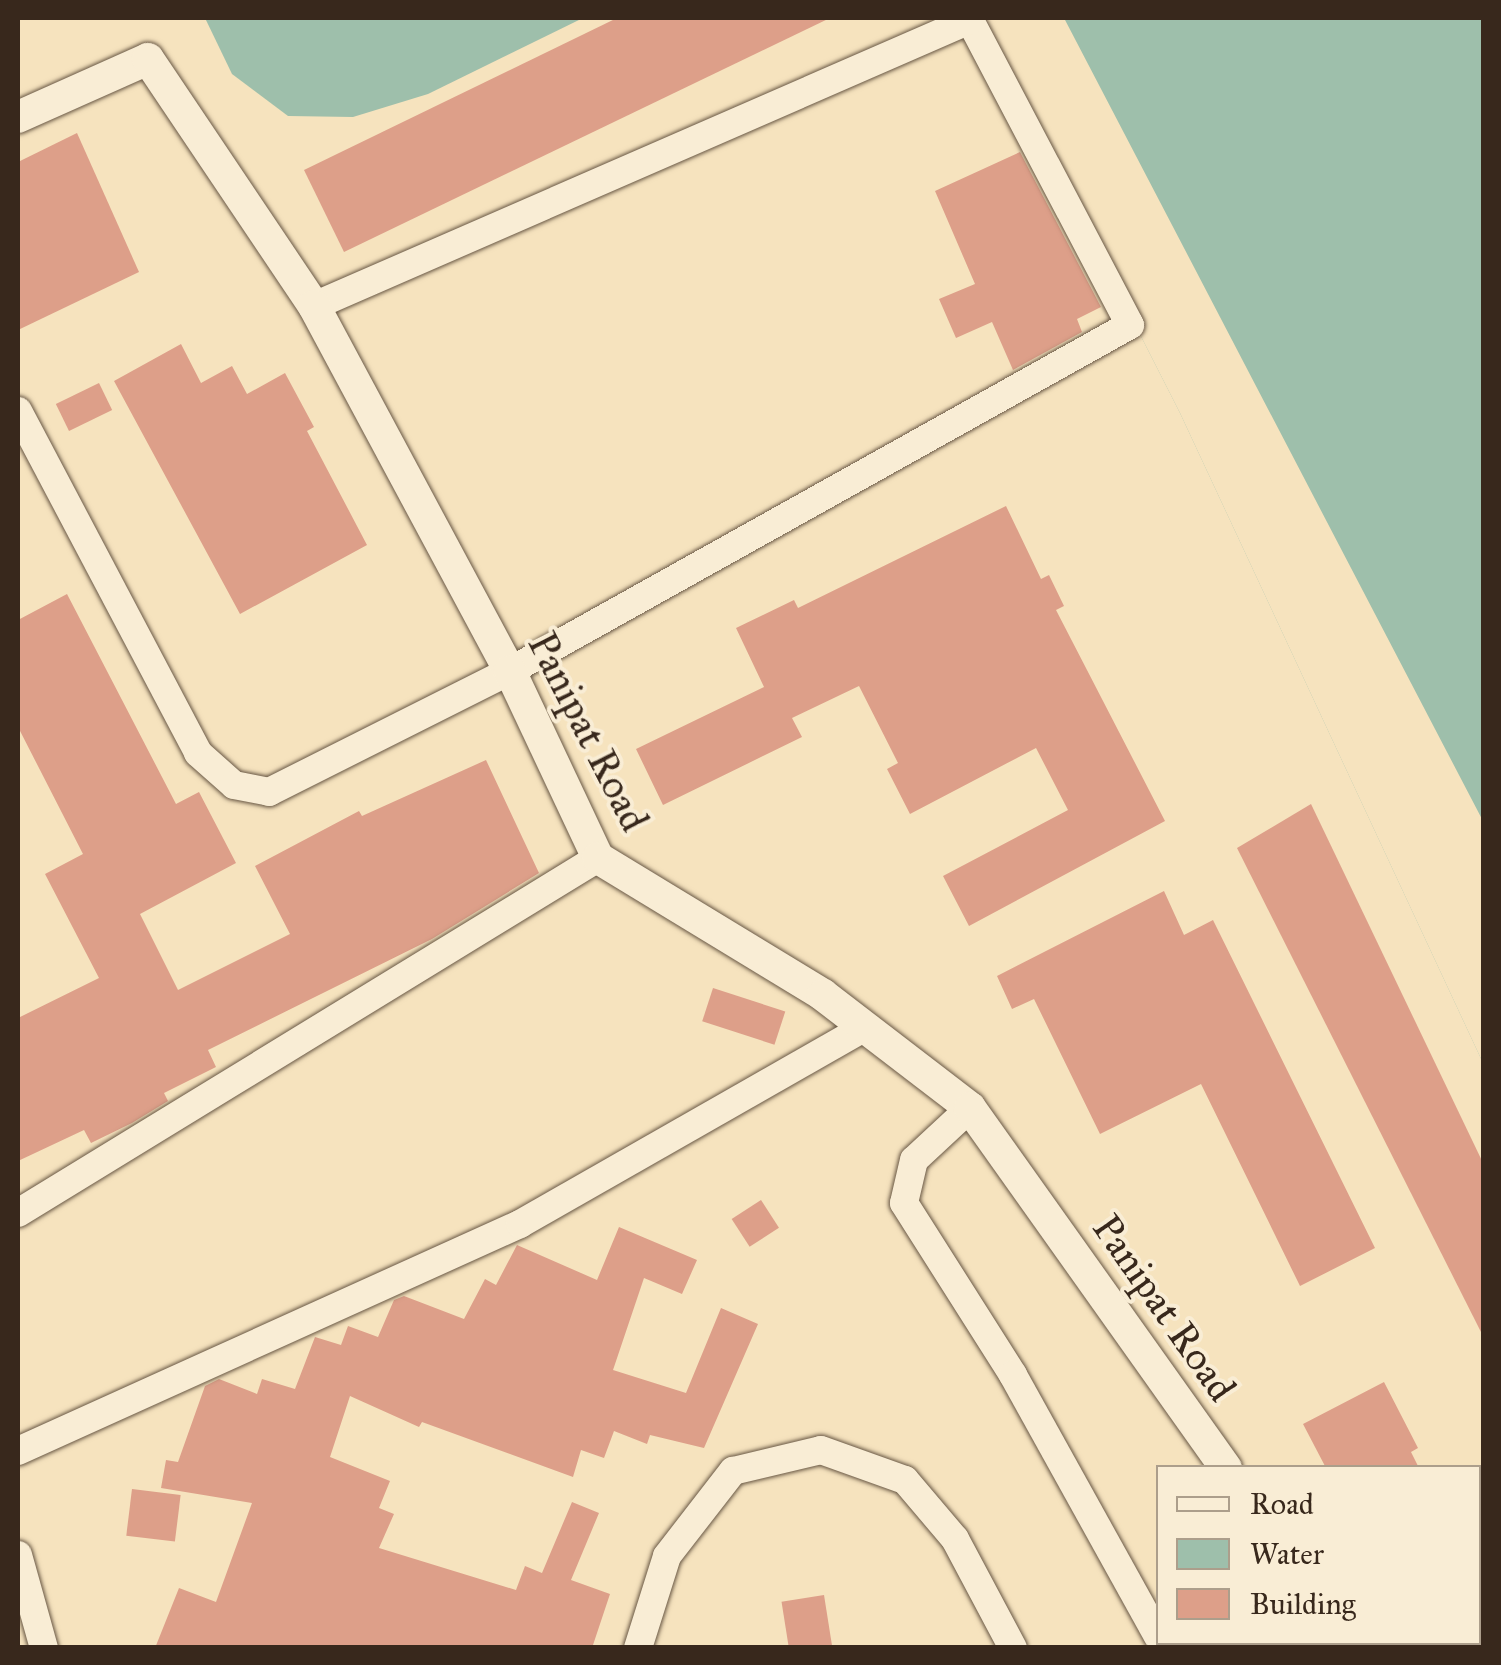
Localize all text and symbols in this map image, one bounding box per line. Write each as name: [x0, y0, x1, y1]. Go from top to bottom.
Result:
street label: Panipat Road: [517, 625, 659, 839]
street label: Panipat Road: [1082, 1206, 1246, 1410]
legend: [1156, 1465, 1481, 1645]
text: Road: [1250, 1486, 1314, 1522]
text: Water: [1250, 1536, 1324, 1572]
text: Building: [1250, 1586, 1356, 1622]

